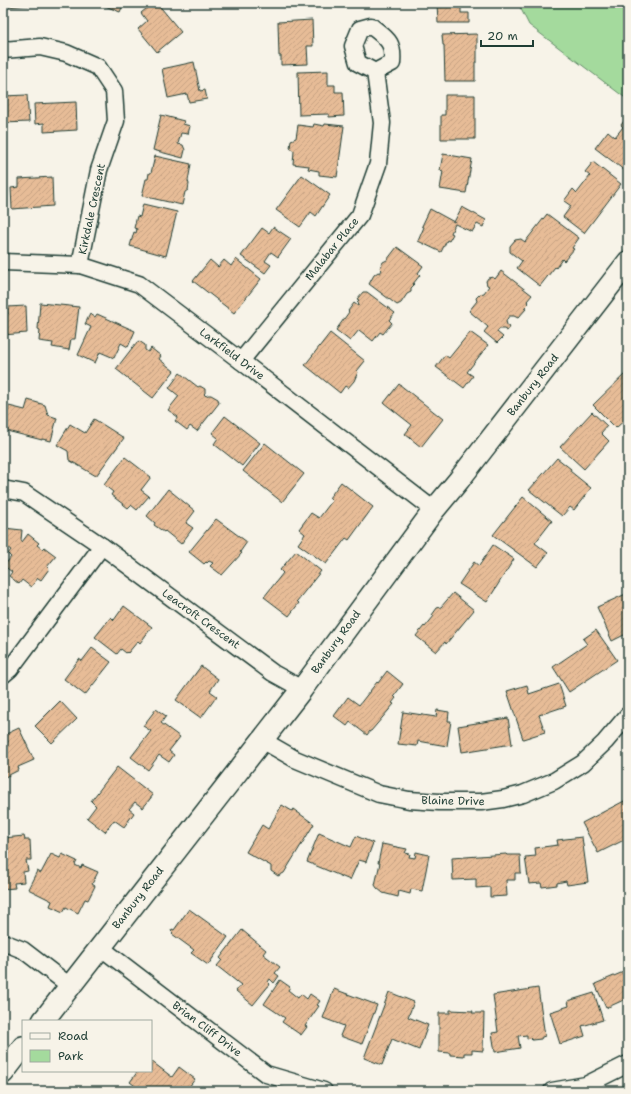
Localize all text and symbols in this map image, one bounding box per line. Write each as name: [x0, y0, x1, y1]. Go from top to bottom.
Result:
scale bar: [481, 22, 533, 48]
text: 20 m: [487, 28, 518, 44]
street label: Kirkdale Crescent: [75, 162, 109, 256]
street label: Malabar Place: [302, 214, 362, 284]
street label: Larkfield Drive: [196, 325, 268, 383]
street label: Banbury Road: [504, 351, 562, 419]
street label: Leacroft Crescent: [159, 586, 243, 652]
street label: Banbury Road: [308, 607, 364, 677]
street label: Blaine Drive: [421, 793, 485, 809]
street label: Banbury Road: [109, 864, 167, 932]
street label: Brian Cliff Drive: [169, 998, 245, 1060]
legend: [22, 1020, 152, 1072]
text: Road: [58, 1028, 89, 1044]
text: Park: [58, 1048, 84, 1064]

